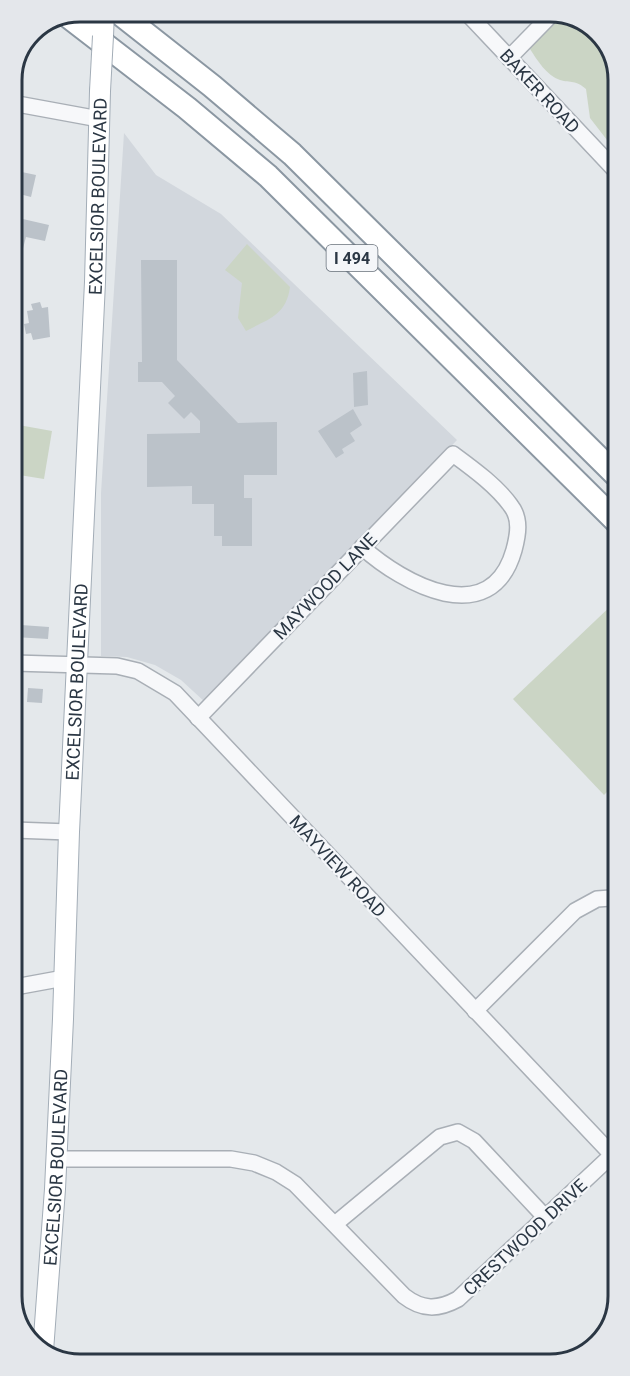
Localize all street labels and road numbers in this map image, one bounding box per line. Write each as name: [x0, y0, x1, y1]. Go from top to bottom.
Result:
street label: BAKER ROAD: [496, 45, 584, 137]
street label: EXCELSIOR BOULEVARD: [84, 98, 110, 295]
road number: I 494: [326, 245, 378, 271]
street label: MAYWOOD LANE: [269, 529, 381, 643]
street label: EXCELSIOR BOULEVARD: [61, 583, 91, 781]
street label: MAYVIEW ROAD: [285, 811, 391, 921]
street label: EXCELSIOR BOULEVARD: [39, 1068, 71, 1267]
street label: CRESTWOOD DRIVE: [459, 1174, 591, 1300]

